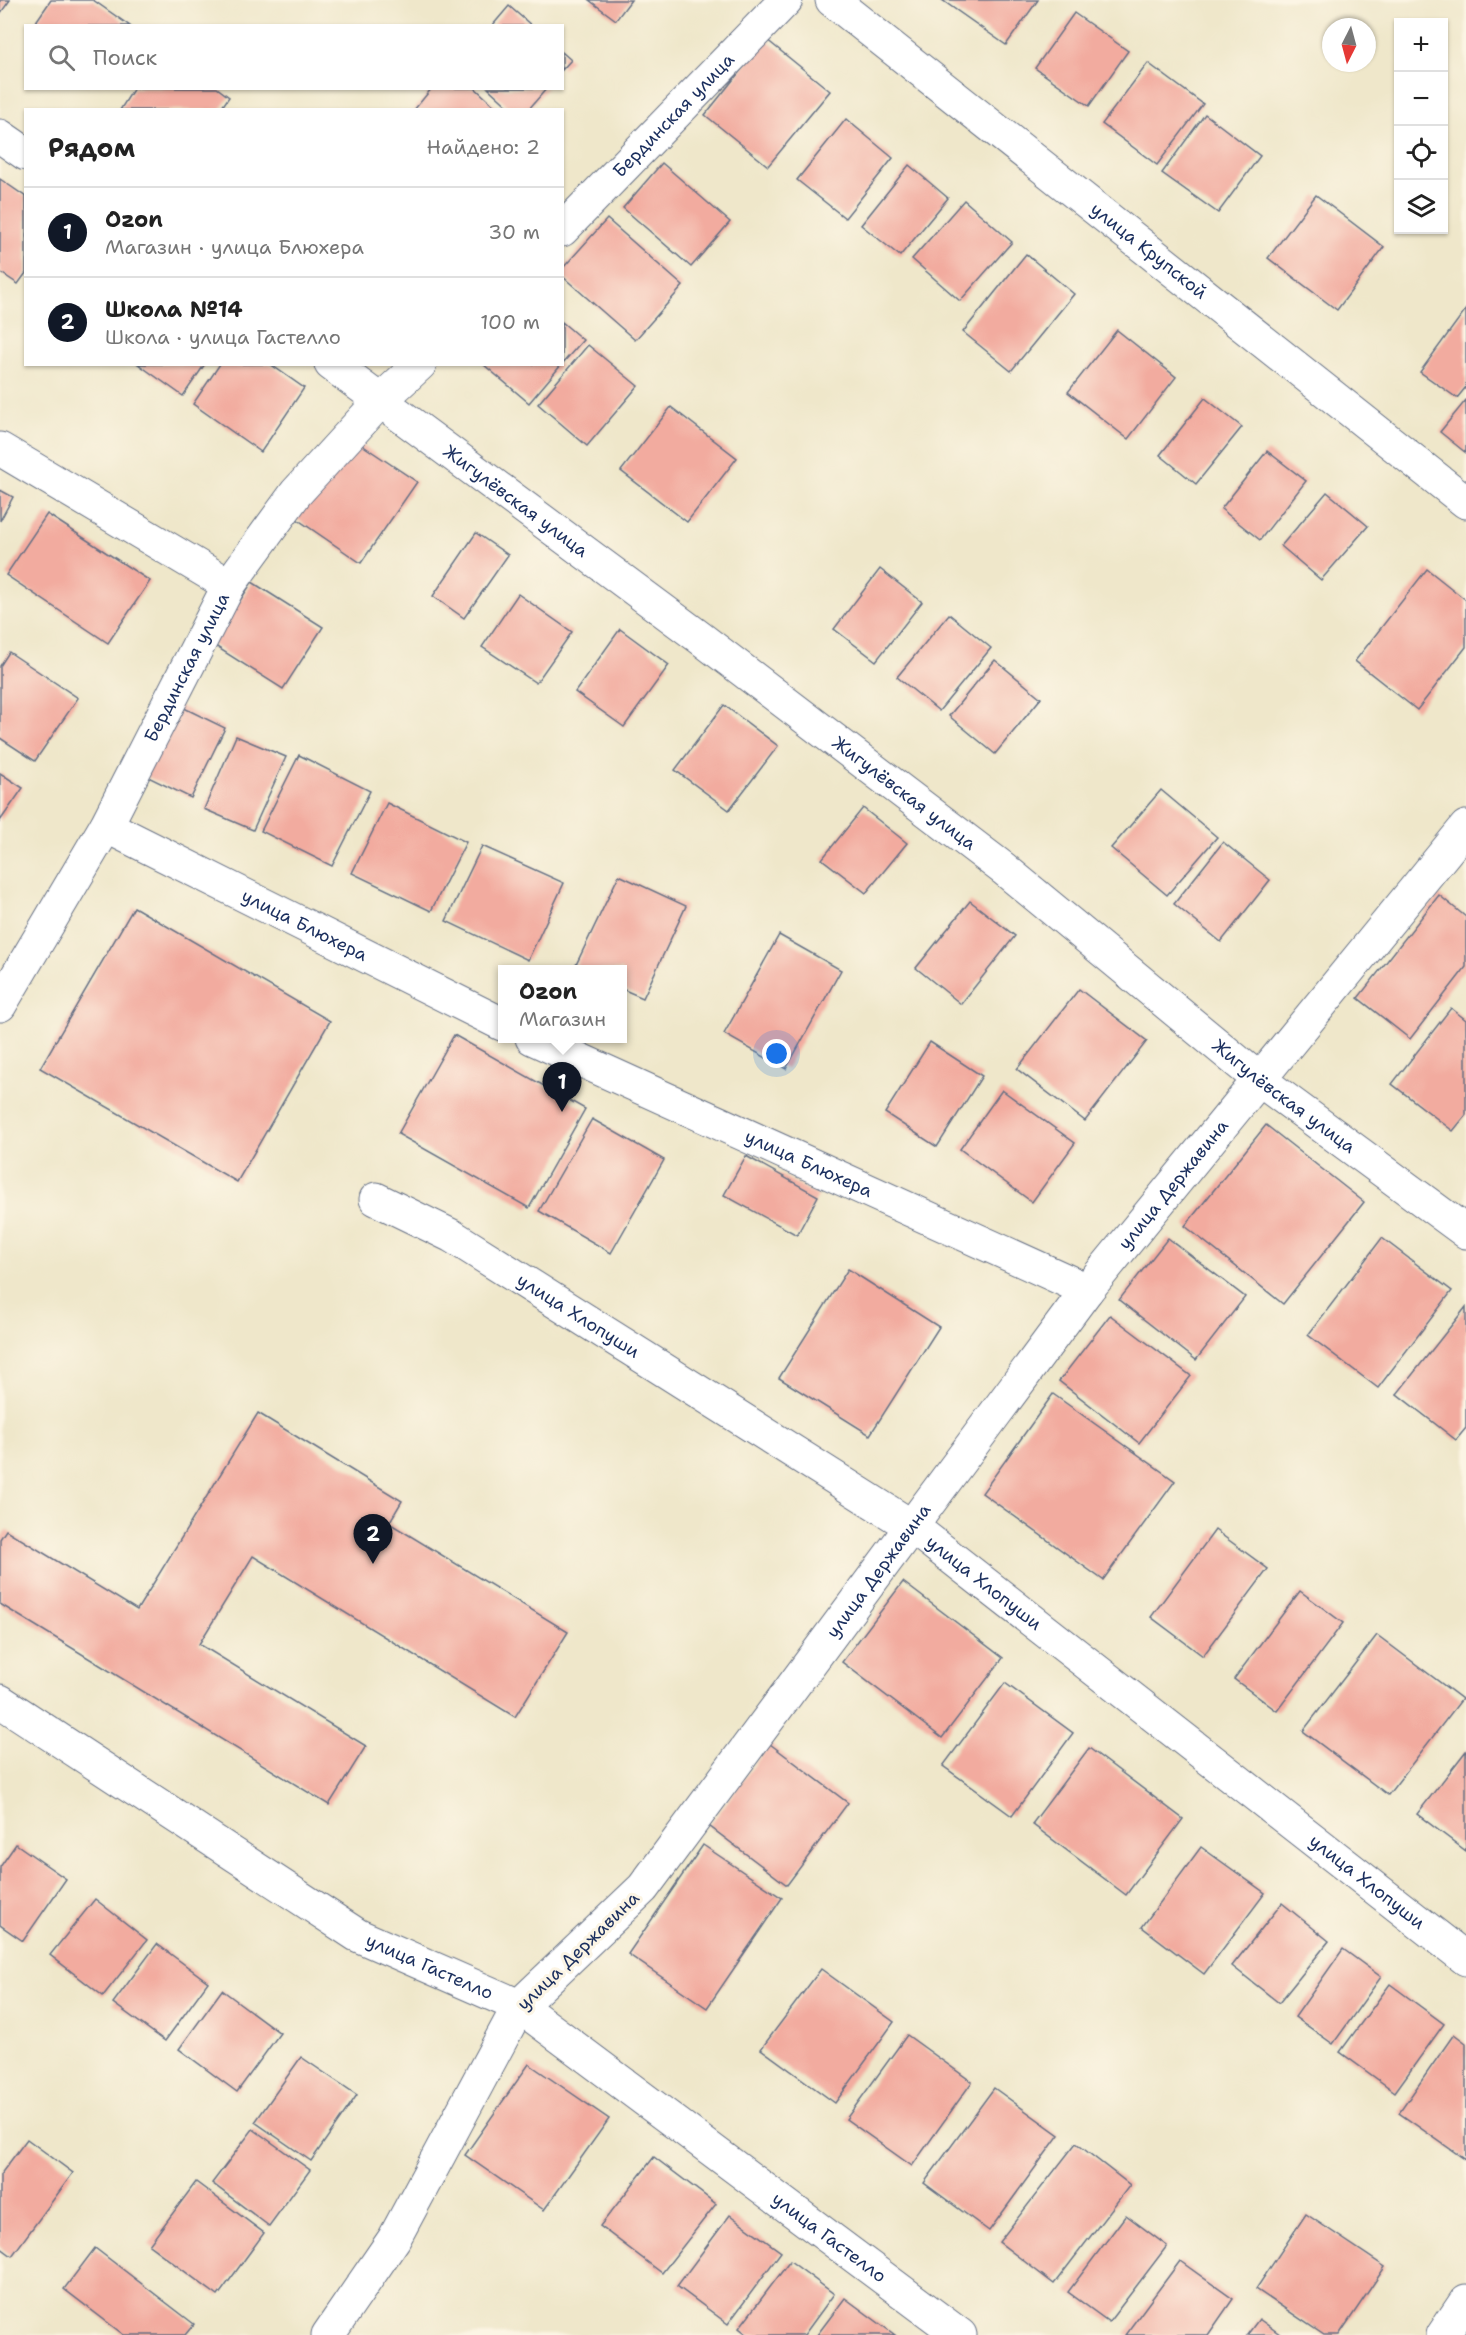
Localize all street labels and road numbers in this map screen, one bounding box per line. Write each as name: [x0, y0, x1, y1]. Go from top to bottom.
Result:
street label: Бердинская улица: [608, 48, 740, 183]
street label: улица Крупской: [1085, 197, 1212, 305]
street label: Жигулёвская улица: [438, 439, 593, 563]
street label: Бердинская улица: [139, 589, 235, 746]
street label: Жигулёвская улица: [827, 731, 981, 856]
street label: улица Блюхера: [238, 884, 372, 967]
street label: Жигулёвская улица: [1207, 1034, 1361, 1159]
street label: улица Державина: [1113, 1114, 1234, 1255]
street label: улица Блюхера: [741, 1124, 876, 1203]
street label: улица Хлопуши: [512, 1268, 644, 1364]
street label: улица Державина: [821, 1499, 936, 1643]
street label: улица Хлопуши: [921, 1530, 1047, 1636]
street label: улица Хлопуши: [1304, 1829, 1430, 1935]
street label: улица Державина: [512, 1886, 644, 2016]
street label: улица Гастелло: [362, 1928, 497, 2005]
street label: улица Гастелло: [767, 2187, 891, 2288]

